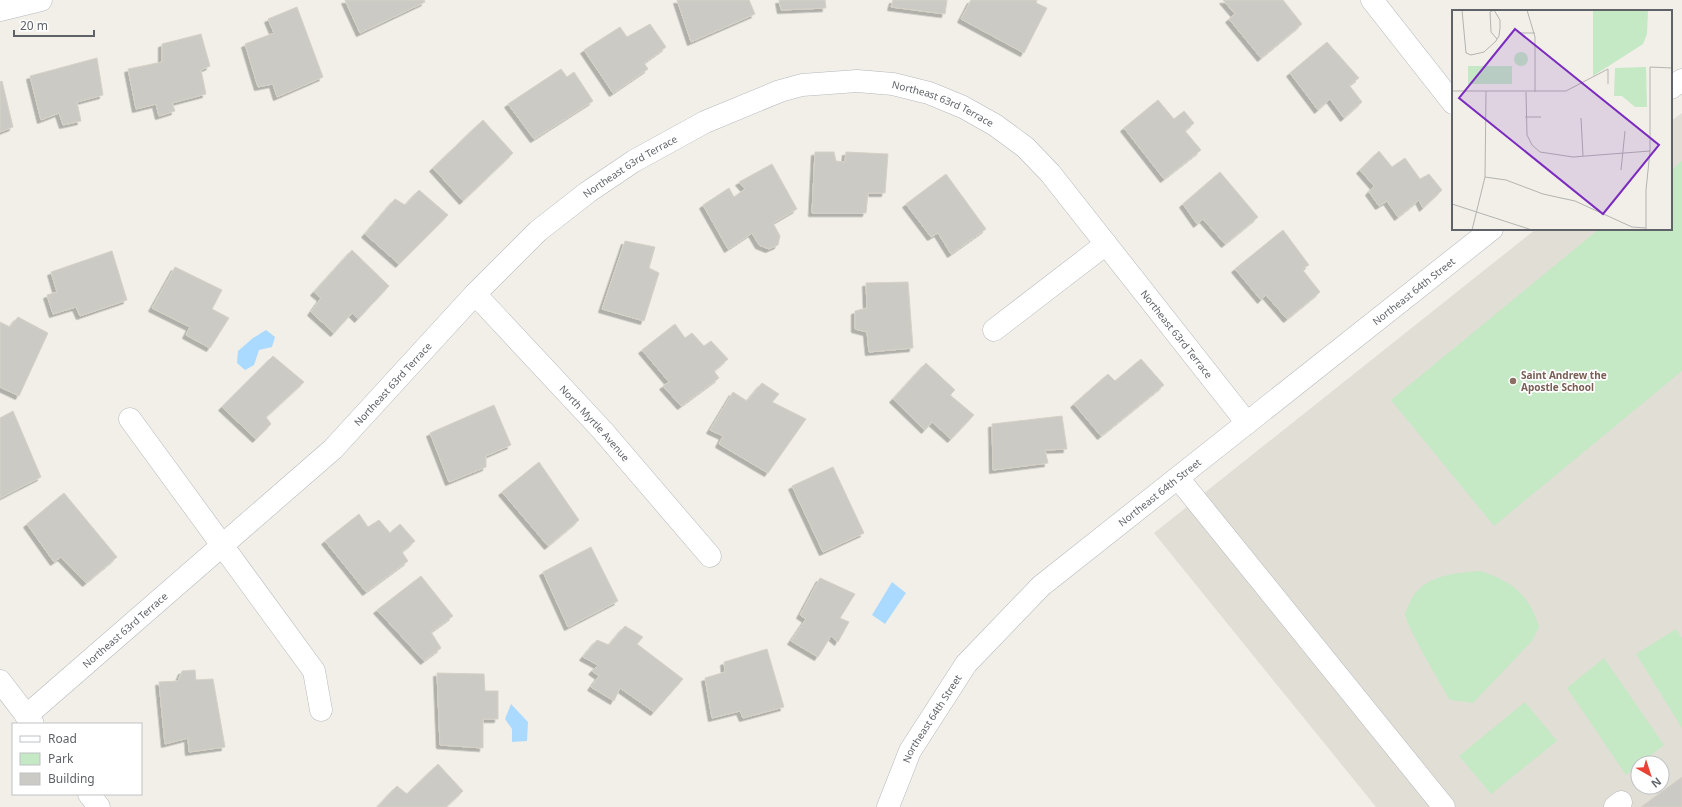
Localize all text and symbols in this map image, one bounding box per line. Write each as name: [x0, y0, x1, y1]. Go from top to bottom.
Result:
inset map: [1452, 10, 1672, 230]
scale bar: [14, 12, 94, 38]
text: 20 m: [20, 17, 48, 34]
street label: Northeast 63rd Terrace: [891, 77, 997, 130]
street label: Northeast 63rd Terrace: [580, 131, 680, 201]
street label: Northeast 64th Street: [1369, 254, 1458, 328]
street label: Northeast 63rd Terrace: [1138, 287, 1216, 381]
street label: Northeast 63rd Terrace: [351, 339, 435, 429]
place label: Saint Andrew the Apostle School: [1521, 368, 1607, 394]
marker: Saint Andrew the Apostle School: [1508, 376, 1518, 386]
street label: North Myrtle Avenue: [557, 382, 633, 464]
street label: Northeast 64th Street: [1115, 455, 1204, 529]
street label: Northeast 63rd Terrace: [79, 589, 171, 671]
street label: Northeast 64th Street: [899, 671, 965, 765]
legend: [12, 723, 142, 795]
text: Road: [48, 730, 77, 747]
text: Park: [48, 750, 74, 767]
north arrow: [1630, 755, 1670, 795]
text: Building: [48, 770, 95, 787]
text: N: [1648, 775, 1665, 792]

